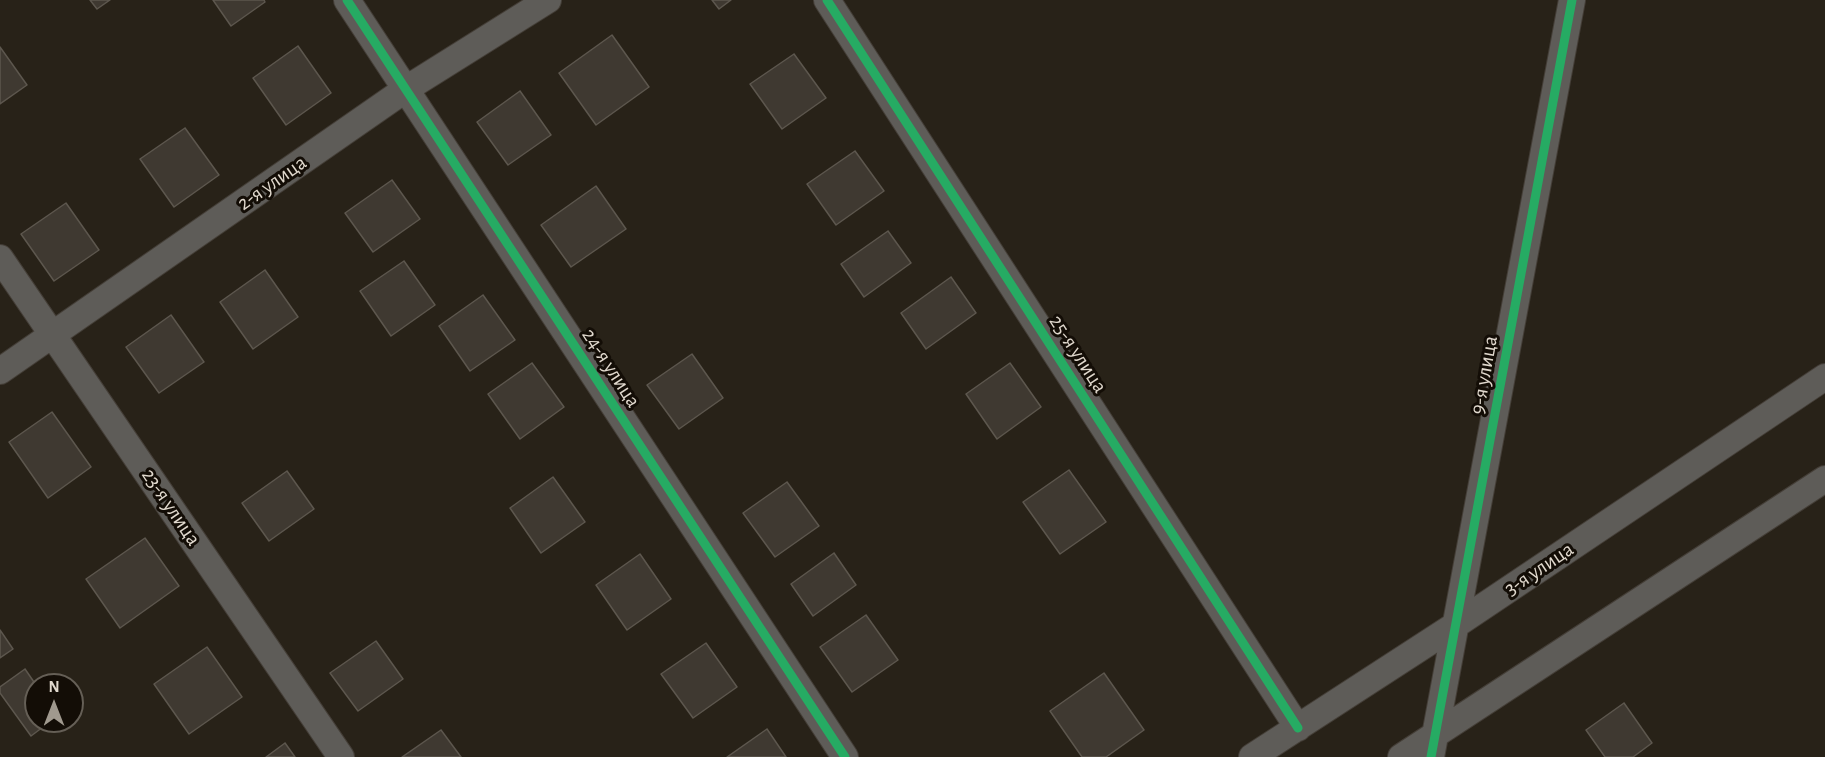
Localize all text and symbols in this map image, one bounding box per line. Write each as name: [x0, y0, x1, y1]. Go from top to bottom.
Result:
street label: 2-я улица: [232, 150, 312, 216]
street label: 25-я улица: [1044, 310, 1112, 398]
street label: 24-я улица: [576, 324, 646, 412]
street label: 9-я улица: [1465, 334, 1503, 416]
street label: 23-я улица: [136, 464, 206, 550]
street label: 3-я улица: [1500, 537, 1578, 601]
north arrow: [24, 673, 84, 733]
text: N: [48, 679, 60, 695]

